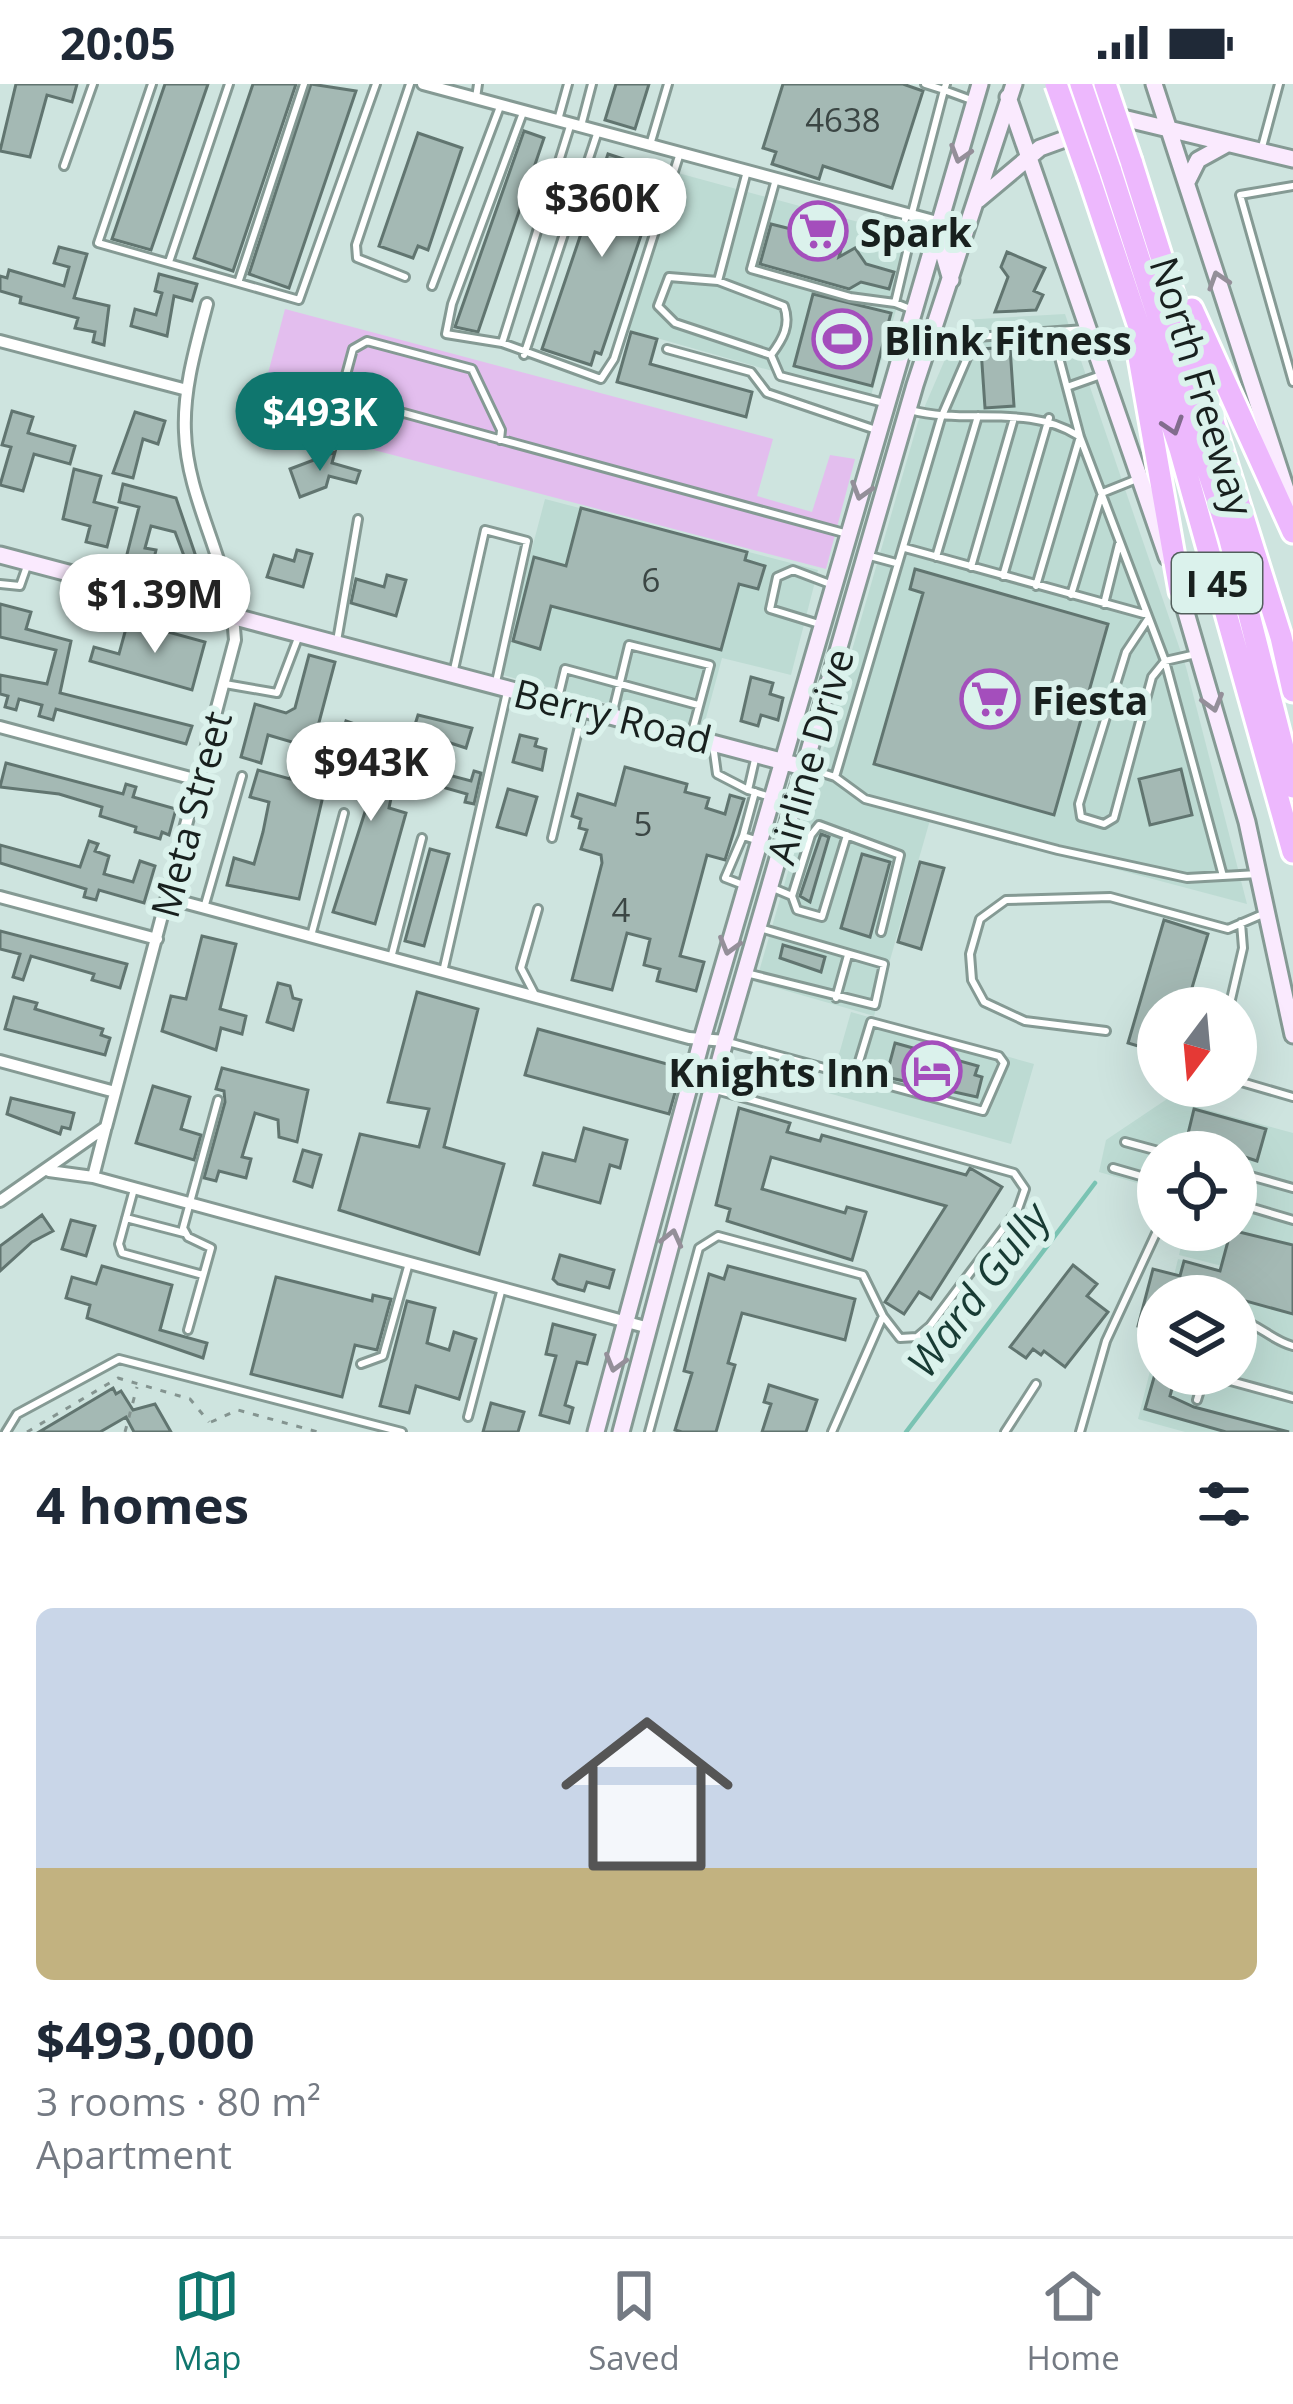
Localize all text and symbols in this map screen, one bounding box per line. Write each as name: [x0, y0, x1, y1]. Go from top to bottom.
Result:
text: 20:05: [60, 12, 176, 73]
house number: 4638: [805, 97, 881, 142]
one-way arrow: [949, 142, 974, 163]
pin: $360K: [518, 158, 686, 260]
text: $360K: [544, 170, 660, 223]
supermarket icon: Spark: [787, 200, 849, 262]
place label: Spark: [860, 205, 972, 258]
street label: North Freeway: [1138, 250, 1268, 522]
one-way arrow: [1208, 270, 1233, 291]
sports icon: Blink Fitness: [811, 308, 873, 370]
place label: Blink Fitness: [884, 313, 1132, 366]
pin: $493K: [236, 372, 404, 474]
text: $493K: [262, 384, 378, 437]
one-way arrow: [1158, 415, 1183, 436]
one-way arrow: [850, 480, 875, 501]
road number: I 45: [1172, 553, 1262, 613]
pin: $1.39M: [57, 554, 253, 656]
house number: 6: [642, 557, 660, 602]
text: $1.39M: [86, 566, 224, 619]
street label: Airline Drive: [753, 642, 865, 870]
street label: Berry Road: [509, 665, 717, 765]
supermarket icon: Fiesta: [959, 668, 1021, 730]
place label: Fiesta: [1032, 673, 1148, 726]
one-way arrow: [1199, 692, 1224, 713]
street label: Meta Street: [137, 705, 243, 923]
pin: $943K: [287, 722, 455, 824]
text: $943K: [313, 734, 429, 787]
house number: 5: [634, 801, 652, 846]
house number: 4: [612, 887, 631, 932]
one-way arrow: [718, 935, 743, 956]
north arrow: [1137, 987, 1257, 1107]
map controls: [1137, 987, 1257, 1395]
hotel icon: Knights Inn: [901, 1040, 963, 1102]
place label: Knights Inn: [668, 1045, 890, 1098]
button: locate: [1137, 1131, 1257, 1251]
water label: Ward Gully: [893, 1188, 1063, 1388]
one-way arrow: [658, 1228, 683, 1248]
button: layers: [1137, 1275, 1257, 1395]
one-way arrow: [605, 1352, 630, 1372]
text: 4 homes: [36, 1469, 249, 1539]
icon: filters: [1191, 1471, 1257, 1537]
icon: home: [539, 1686, 755, 1902]
text: $493,000: [36, 2004, 255, 2074]
text: 3 rooms · 80 m²: [36, 2074, 321, 2127]
text: Apartment: [36, 2127, 232, 2180]
tab: Map: [173, 2263, 242, 2380]
tab: Saved: [588, 2263, 680, 2380]
tab: Home: [1026, 2263, 1120, 2380]

